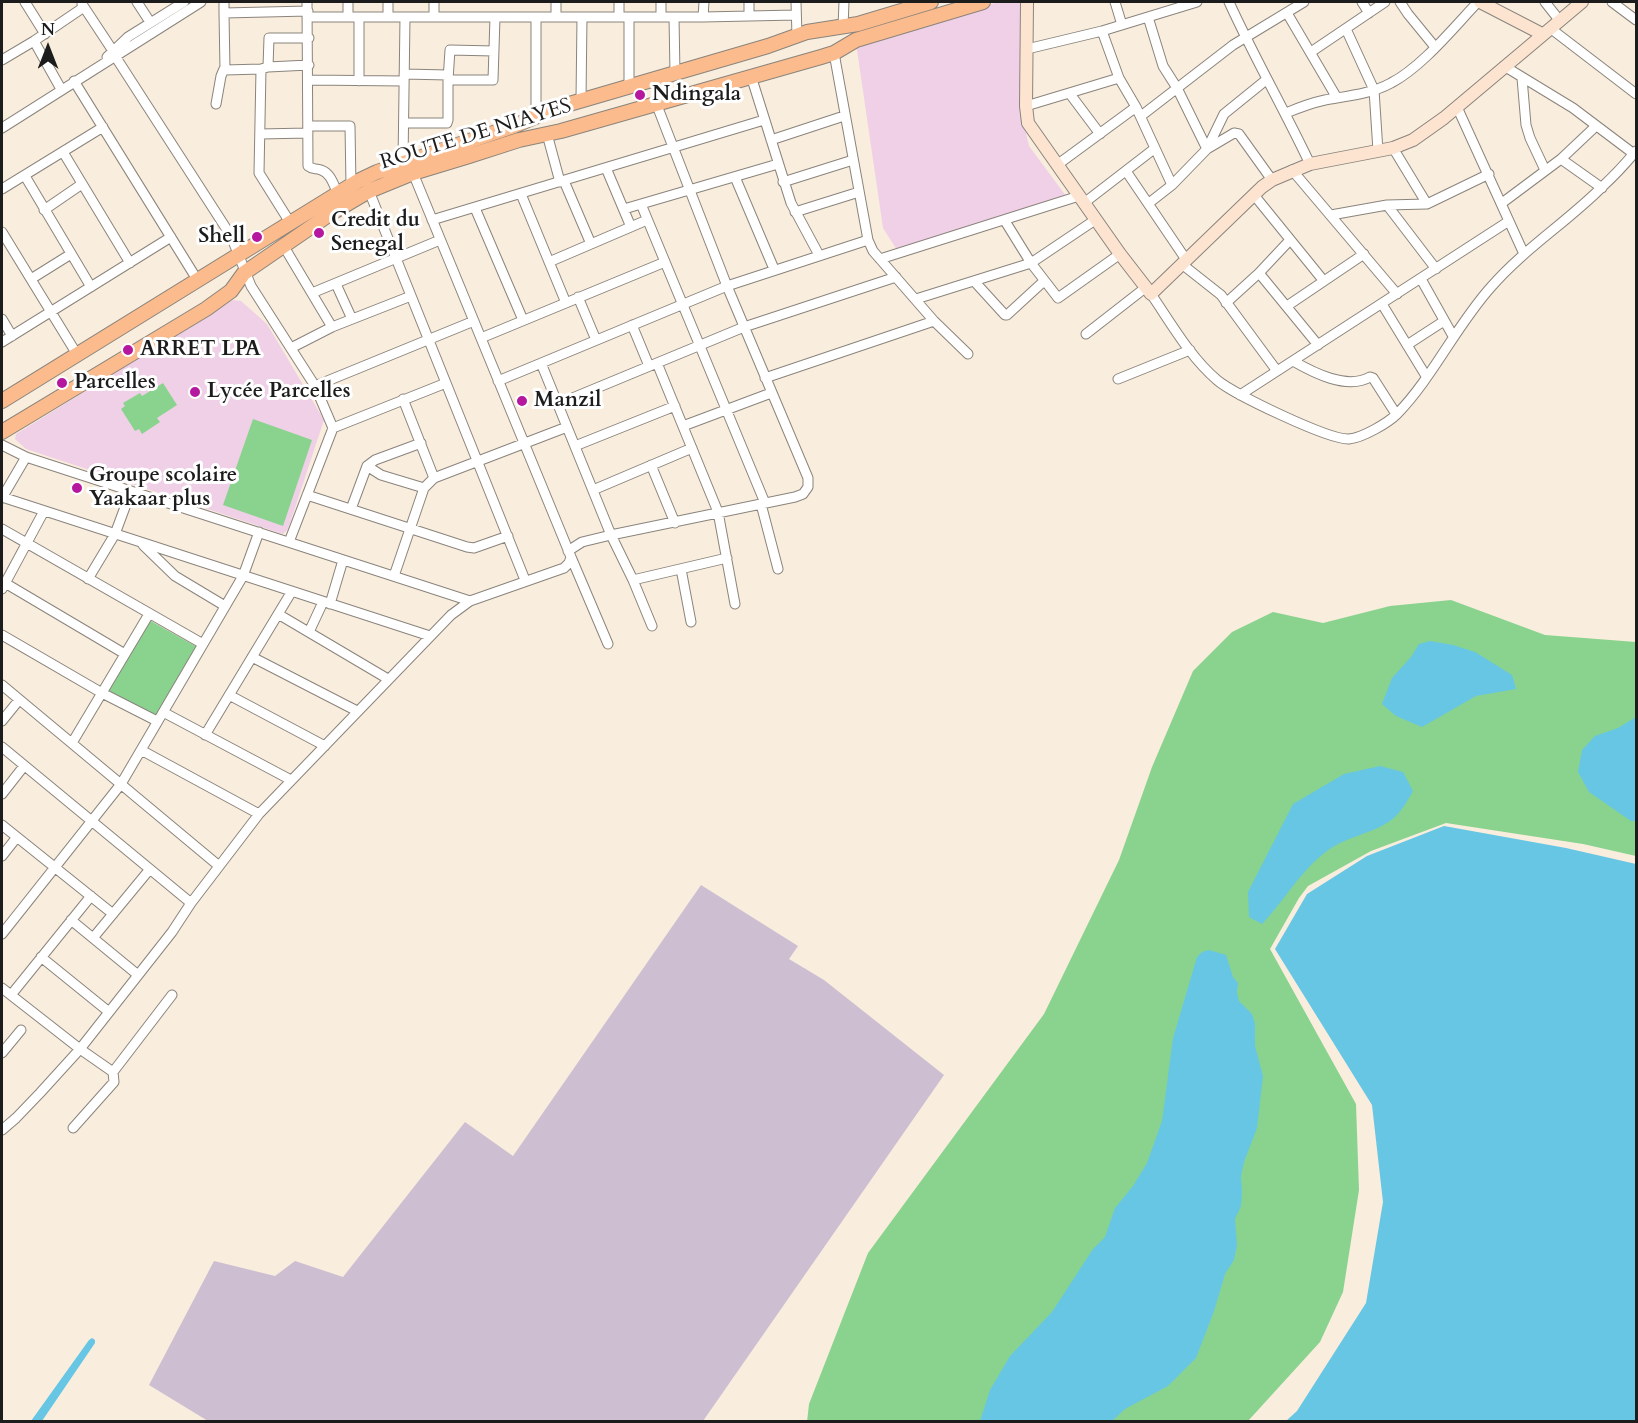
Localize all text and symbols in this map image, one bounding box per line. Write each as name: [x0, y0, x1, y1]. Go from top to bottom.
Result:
north arrow: [18, 18, 78, 78]
text: N: [41, 19, 55, 41]
place label: Ndingala: [652, 82, 741, 108]
marker: Ndingala: [633, 88, 647, 102]
street label: ROUTE DE NIAYES: [377, 94, 575, 176]
place label: Credit du Senegal: [331, 208, 420, 258]
place label: Shell: [198, 224, 245, 250]
marker: Credit du Senegal: [312, 226, 326, 240]
marker: Shell: [250, 230, 264, 244]
place label: ARRET LPA: [140, 337, 261, 363]
marker: ARRET LPA: [121, 343, 135, 357]
place label: Parcelles: [74, 370, 156, 396]
marker: Parcelles: [55, 376, 69, 390]
place label: Lycée Parcelles: [207, 379, 351, 405]
marker: Lycée Parcelles: [188, 385, 202, 399]
place label: Manzil: [534, 388, 601, 414]
marker: Manzil: [515, 394, 529, 408]
place label: Groupe scolaire Yaakaar plus: [89, 463, 237, 513]
marker: Groupe scolaire Yaakaar plus: [70, 481, 84, 495]

